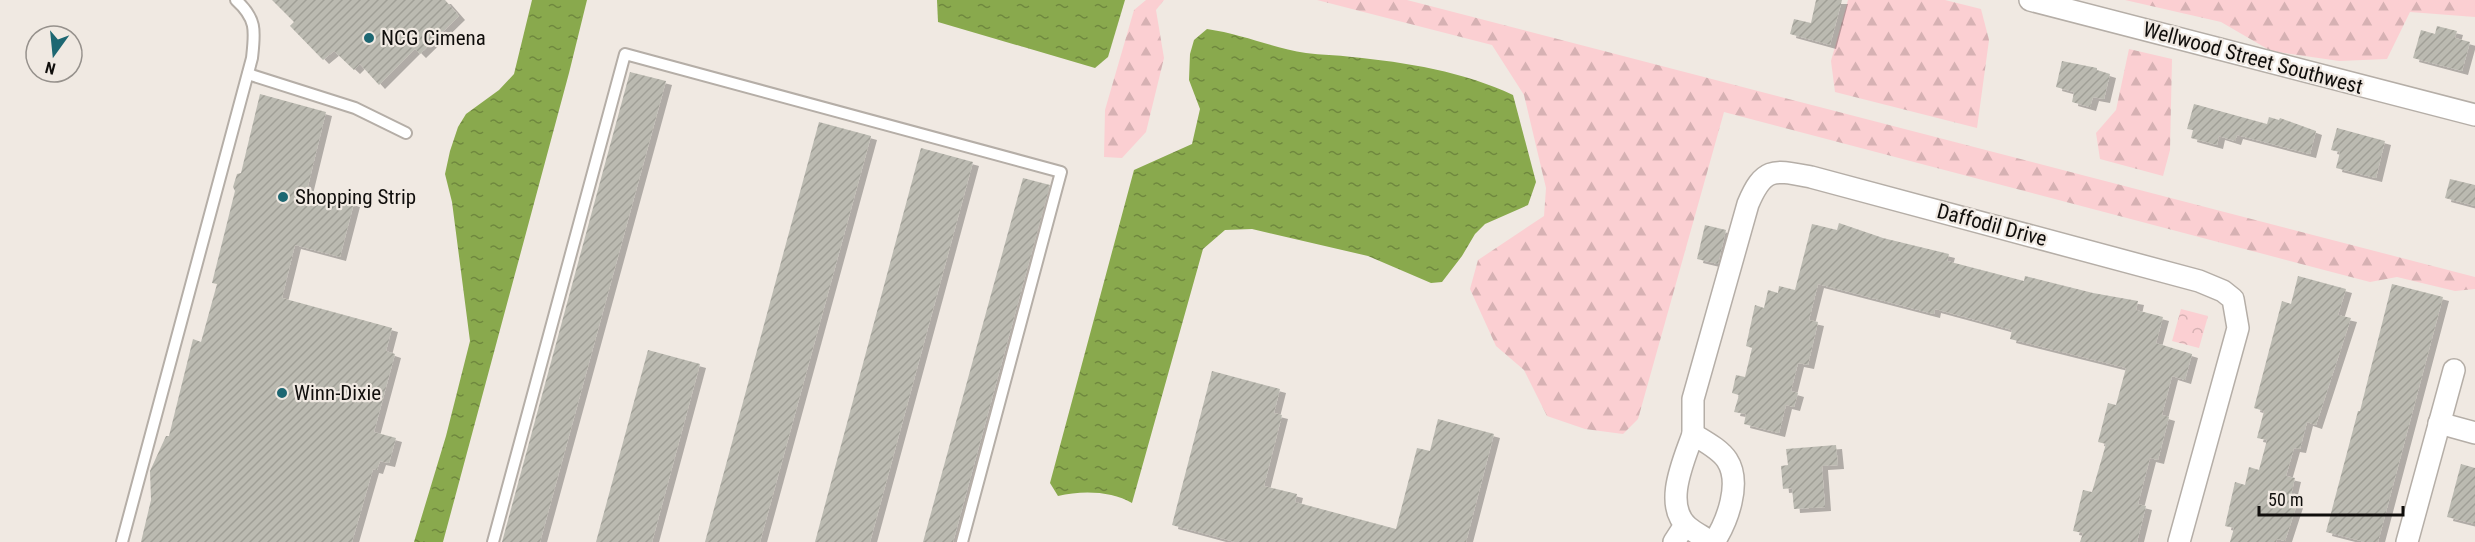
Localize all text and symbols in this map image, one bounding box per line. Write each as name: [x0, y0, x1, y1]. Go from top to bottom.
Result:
street label: Wellwood Street Southwest: [2141, 17, 2365, 99]
north arrow: [24, 24, 84, 84]
place label: NCG Cimena: [381, 26, 486, 50]
marker: NCG Cimena: [362, 31, 376, 45]
text: N: [43, 58, 57, 78]
place label: Shopping Strip: [295, 185, 416, 209]
marker: Shopping Strip: [276, 190, 290, 204]
street label: Daffodil Drive: [1934, 199, 2050, 251]
place label: Winn-Dixie: [294, 381, 381, 405]
marker: Winn-Dixie: [275, 386, 289, 400]
scale bar: [2259, 479, 2403, 517]
text: 50 m: [2268, 489, 2303, 510]

